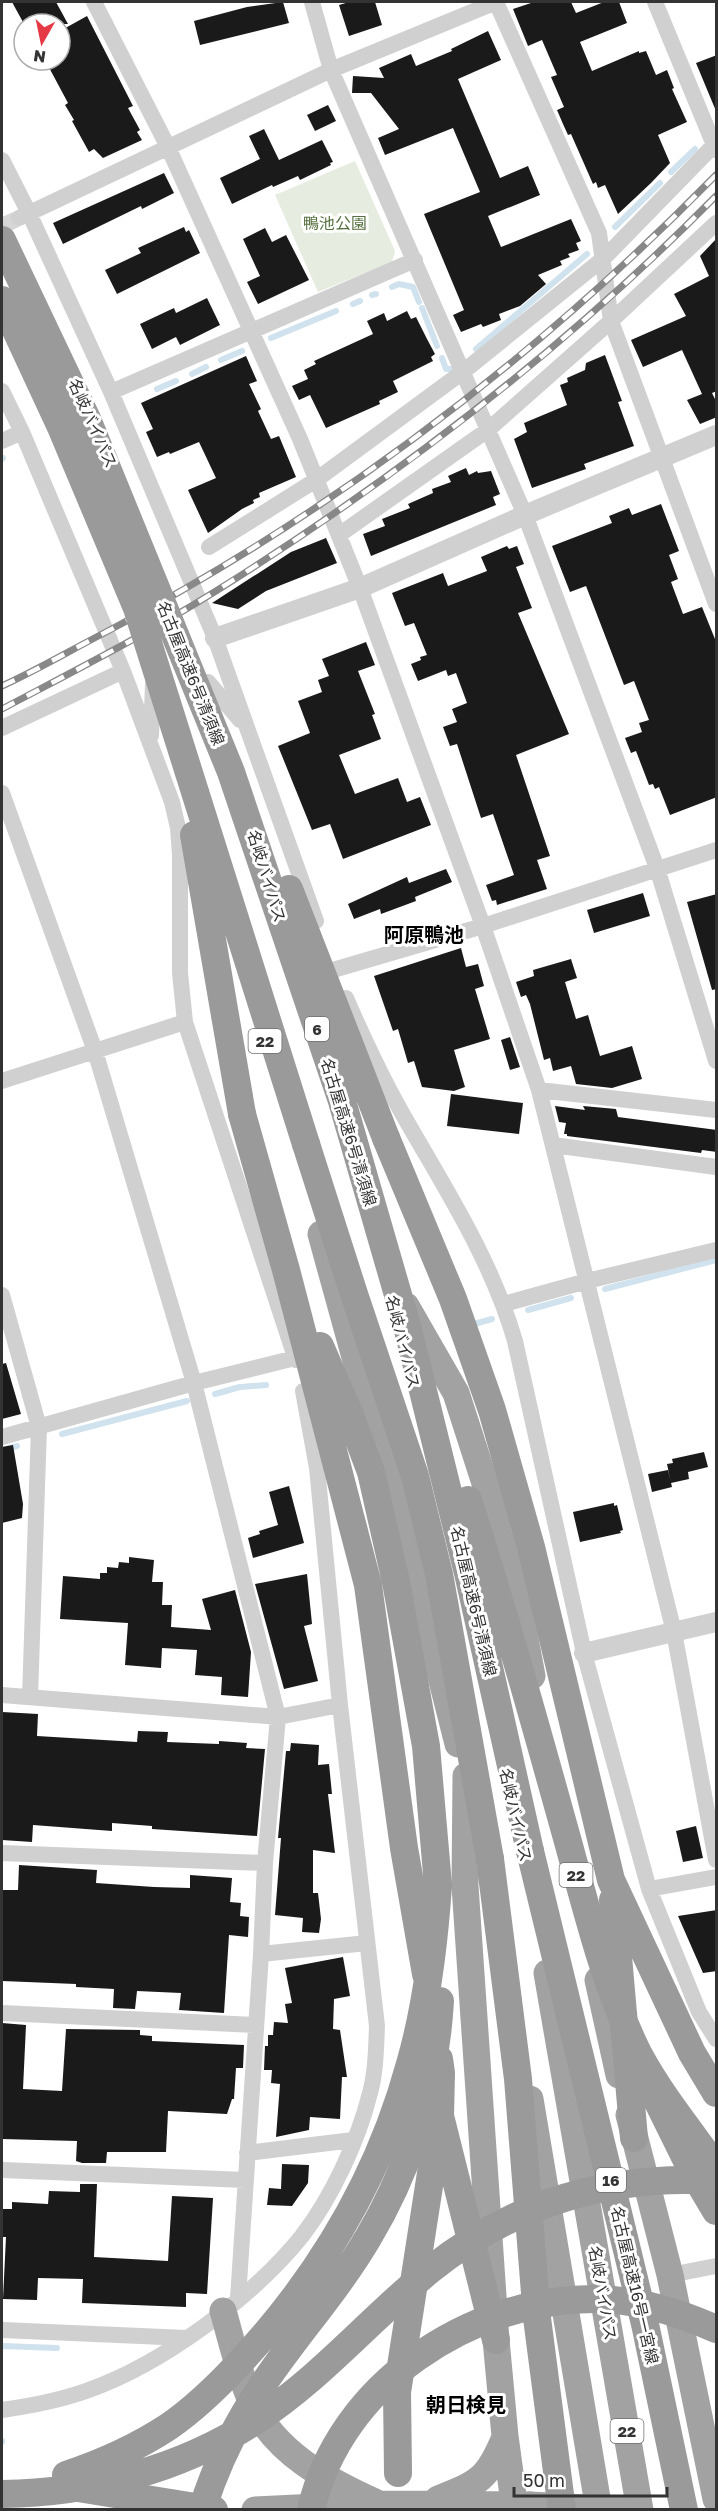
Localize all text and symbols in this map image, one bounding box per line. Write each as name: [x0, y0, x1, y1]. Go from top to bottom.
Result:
north arrow: [12, 12, 72, 72]
text: N: [32, 46, 47, 68]
park label: 鴨池公園: [303, 213, 367, 233]
street label: 名岐バイパス: [64, 375, 122, 471]
street label: 名古屋高速6号清須線: [153, 598, 229, 748]
street label: 名岐バイパス: [243, 827, 291, 925]
district label: 阿原鴨池: [384, 922, 464, 946]
road number: 6: [305, 1017, 329, 1041]
road number: 22: [248, 1029, 282, 1053]
street label: 名古屋高速6号清須線: [317, 1056, 381, 1208]
street label: 名岐バイパス: [382, 1293, 424, 1391]
street label: 名古屋高速6号清須線: [447, 1524, 501, 1678]
street label: 名岐バイパス: [495, 1766, 537, 1864]
road number: 22: [560, 1863, 592, 1887]
road number: 16: [596, 2168, 626, 2192]
street label: 名古屋高速16号一宮線: [607, 2204, 663, 2366]
street label: 名岐バイパス: [585, 2244, 621, 2342]
district label: 朝日検見: [426, 2392, 506, 2416]
road number: 22: [610, 2419, 644, 2443]
scale bar: [514, 2460, 667, 2498]
text: 50 m: [523, 2469, 565, 2491]

